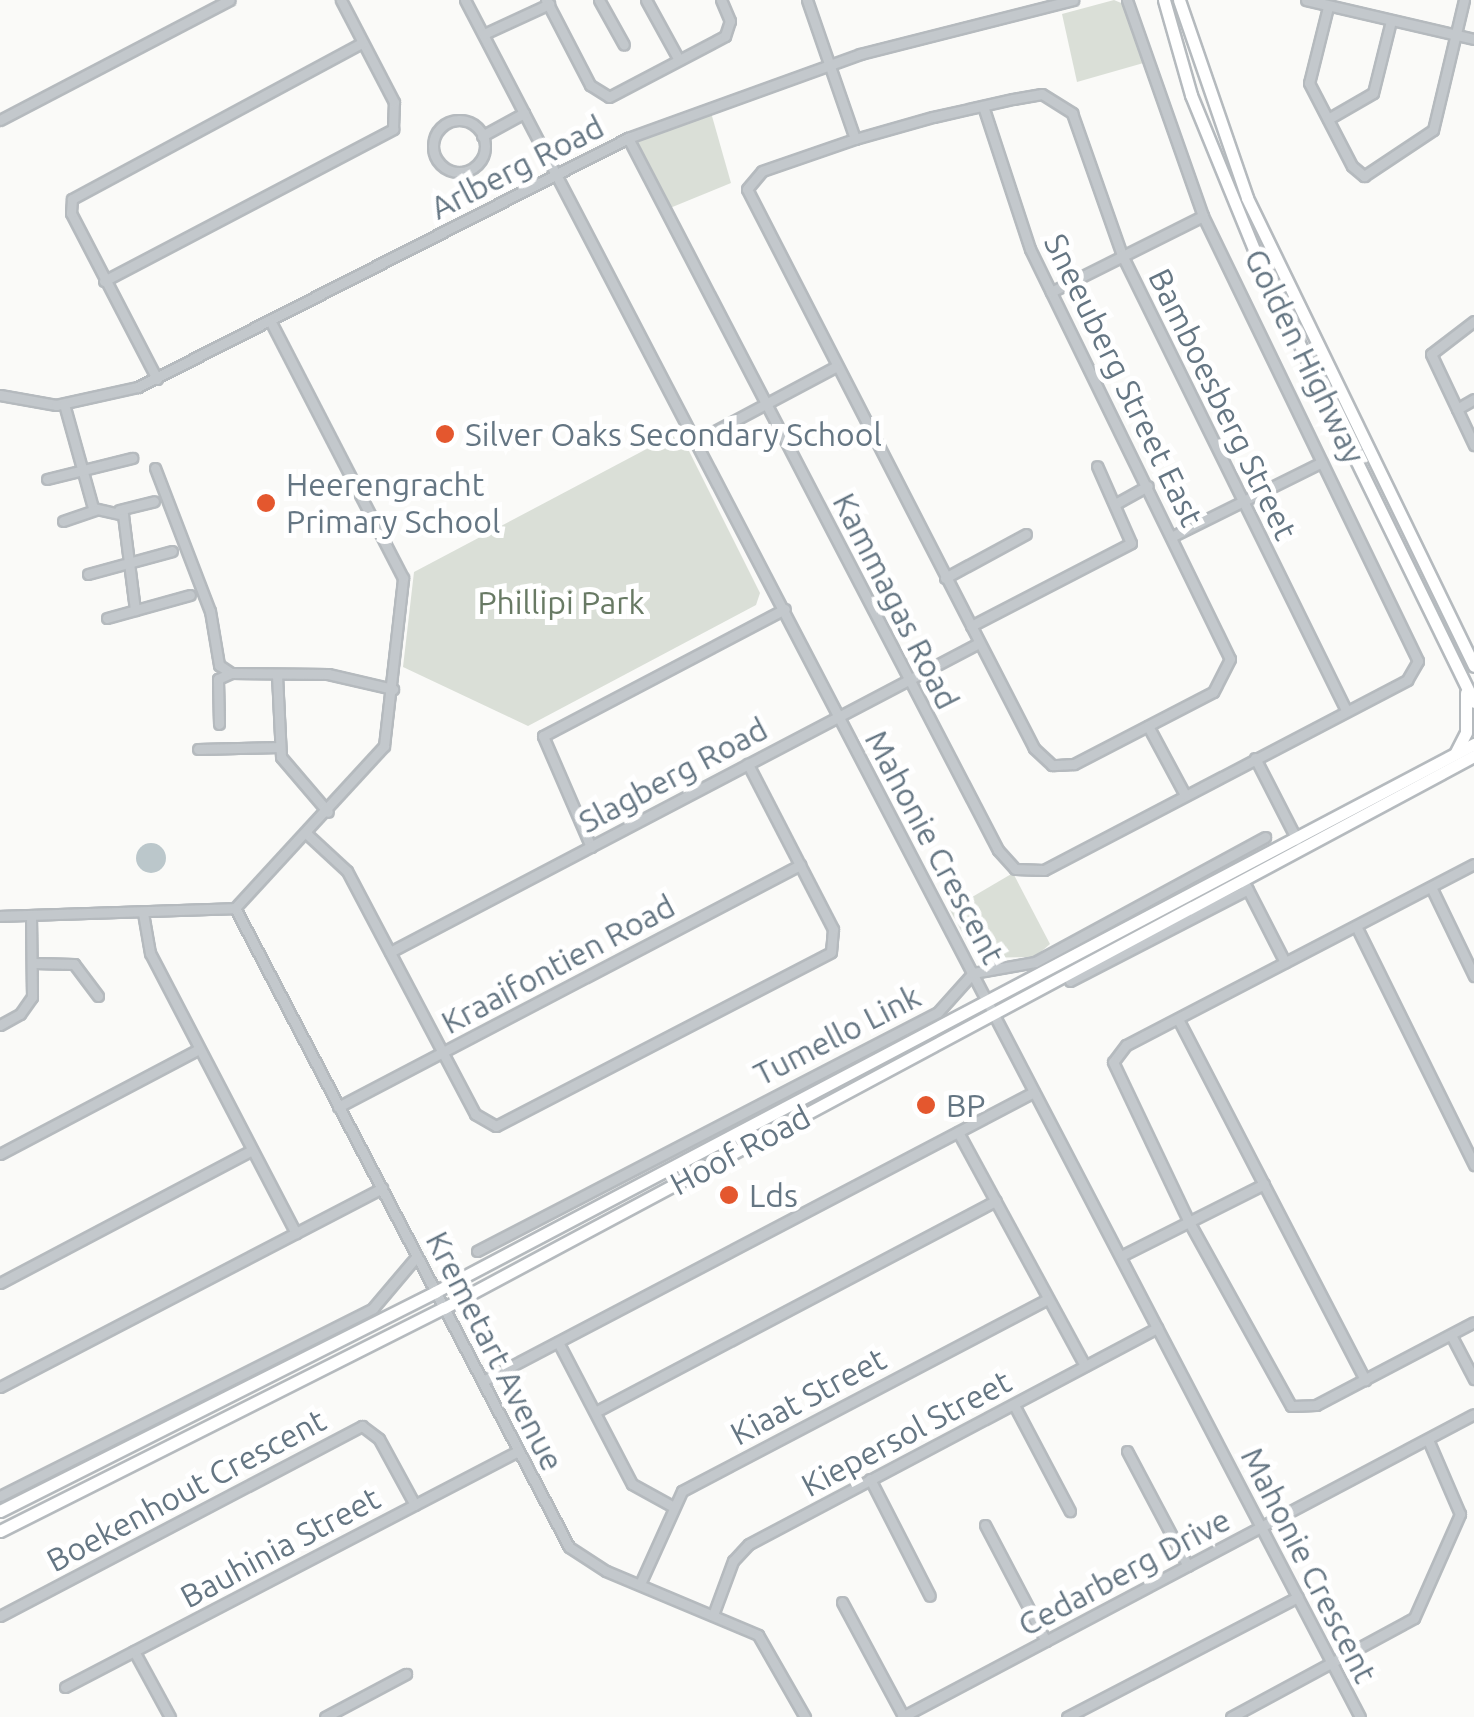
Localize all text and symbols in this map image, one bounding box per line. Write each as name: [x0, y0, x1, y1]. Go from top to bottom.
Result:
street label: Arlberg Road: [424, 107, 610, 227]
street label: Sneeuberg Street East: [1037, 228, 1211, 532]
street label: Golden Highway: [1237, 243, 1373, 469]
street label: Bamboesberg Street: [1141, 262, 1305, 546]
place label: Silver Oaks Secondary School: [465, 415, 882, 453]
marker: Silver Oaks Secondary School: [434, 423, 456, 445]
place label: Heerengracht Primary School: [286, 466, 500, 541]
street label: Kammagas Road: [825, 487, 967, 715]
marker: Heerengracht Primary School: [255, 492, 277, 514]
park label: Phillipi Park: [477, 583, 645, 621]
street label: Slagberg Road: [572, 709, 774, 841]
street label: Mahonie Crescent: [857, 724, 1013, 970]
street label: Kraaifontien Road: [435, 886, 681, 1042]
street label: Tumello Link: [747, 977, 927, 1093]
place label: BP: [946, 1086, 985, 1124]
marker: BP: [915, 1094, 937, 1116]
street label: Hoof Road: [663, 1097, 817, 1203]
place label: Lds: [749, 1176, 798, 1214]
marker: Lds: [718, 1184, 740, 1206]
street label: Kremetart Avenue: [418, 1225, 572, 1477]
street label: Kiaat Street: [724, 1339, 892, 1453]
street label: Kiepersol Street: [795, 1362, 1017, 1504]
street label: Boekenhout Crescent: [40, 1400, 332, 1580]
street label: Mahonie Crescent: [1233, 1441, 1385, 1689]
street label: Bauhinia Street: [174, 1478, 386, 1616]
street label: Cedarberg Drive: [1012, 1500, 1236, 1644]

